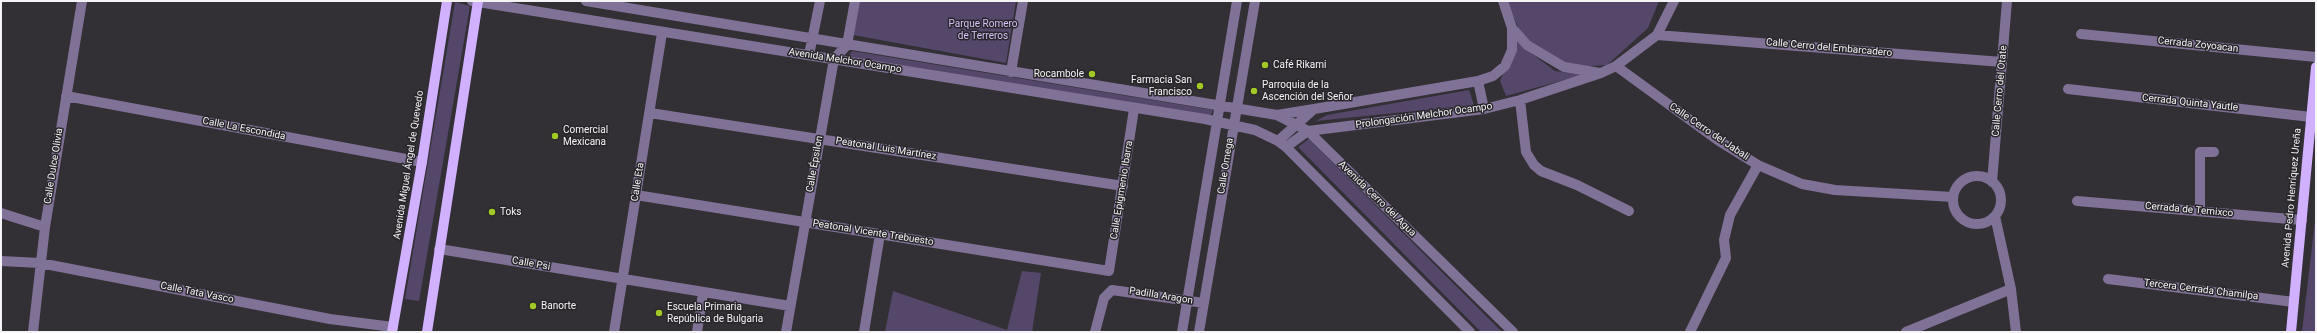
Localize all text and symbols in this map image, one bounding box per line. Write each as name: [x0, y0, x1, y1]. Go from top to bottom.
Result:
park label: Parque Romero de Terreros: [949, 18, 1017, 42]
street label: Cerrada Zoyoacan: [2157, 35, 2239, 55]
street label: Calle Cerro del Embarcadero: [1765, 37, 1893, 59]
street label: Calle Cerro del Otate: [1990, 45, 2010, 137]
street label: Avenida Melchor Ocampo: [788, 46, 902, 76]
place label: Café Rikami: [1273, 59, 1326, 71]
marker: Café Rikami: [1260, 60, 1270, 70]
place label: Rocambole: [1034, 68, 1084, 80]
marker: Rocambole: [1087, 69, 1097, 79]
place label: Farmacia San Francisco: [1131, 74, 1192, 98]
place label: Parroquia de la Ascención del Señor: [1262, 79, 1353, 102]
marker: Farmacia San Francisco: [1195, 81, 1205, 91]
marker: Parroquia de la Ascención del Señor: [1249, 86, 1259, 96]
street label: Avenida Miguel Ángel de Quevedo: [391, 90, 427, 240]
street label: Cerrada Quinta Yautle: [2141, 92, 2239, 114]
street label: Prolongación Melchor Ocampo: [1355, 100, 1493, 132]
street label: Calle Cerro del Jabali: [1667, 101, 1751, 163]
street label: Calle La Escondida: [201, 115, 287, 143]
place label: Comercial Mexicana: [563, 124, 608, 148]
street label: Calle Dulce Olivia: [42, 127, 66, 205]
street label: Avenida Pedro Henríquez Ureña: [2280, 128, 2304, 268]
marker: Comercial Mexicana: [550, 131, 560, 141]
street label: Calle Épsilon: [804, 135, 826, 193]
street label: Peatonal Luis Martínez: [835, 135, 937, 163]
street label: Calle Omega: [1216, 137, 1236, 195]
street label: Calle Epigmenio Ibarra: [1108, 140, 1136, 240]
street label: Avenida Cerro del Agua: [1336, 159, 1418, 239]
street label: Calle Eta: [629, 162, 647, 202]
street label: Cerrada de Temixco: [2144, 200, 2234, 220]
place label: Toks: [500, 206, 521, 218]
marker: Toks: [487, 207, 497, 217]
street label: Peatonal Vicente Trebuesto: [812, 218, 934, 248]
street label: Calle Psi: [511, 255, 551, 273]
street label: Tercera Cerrada Chamilpa: [2143, 277, 2259, 303]
street label: Calle Tata Vasco: [159, 280, 235, 306]
street label: Padilla Aragon: [1128, 285, 1194, 307]
place label: Banorte: [541, 300, 576, 312]
marker: Banorte: [528, 301, 538, 311]
place label: Escuela Primaria República de Bulgaria: [667, 301, 763, 324]
marker: Escuela Primaria República de Bulgaria: [654, 308, 664, 318]

